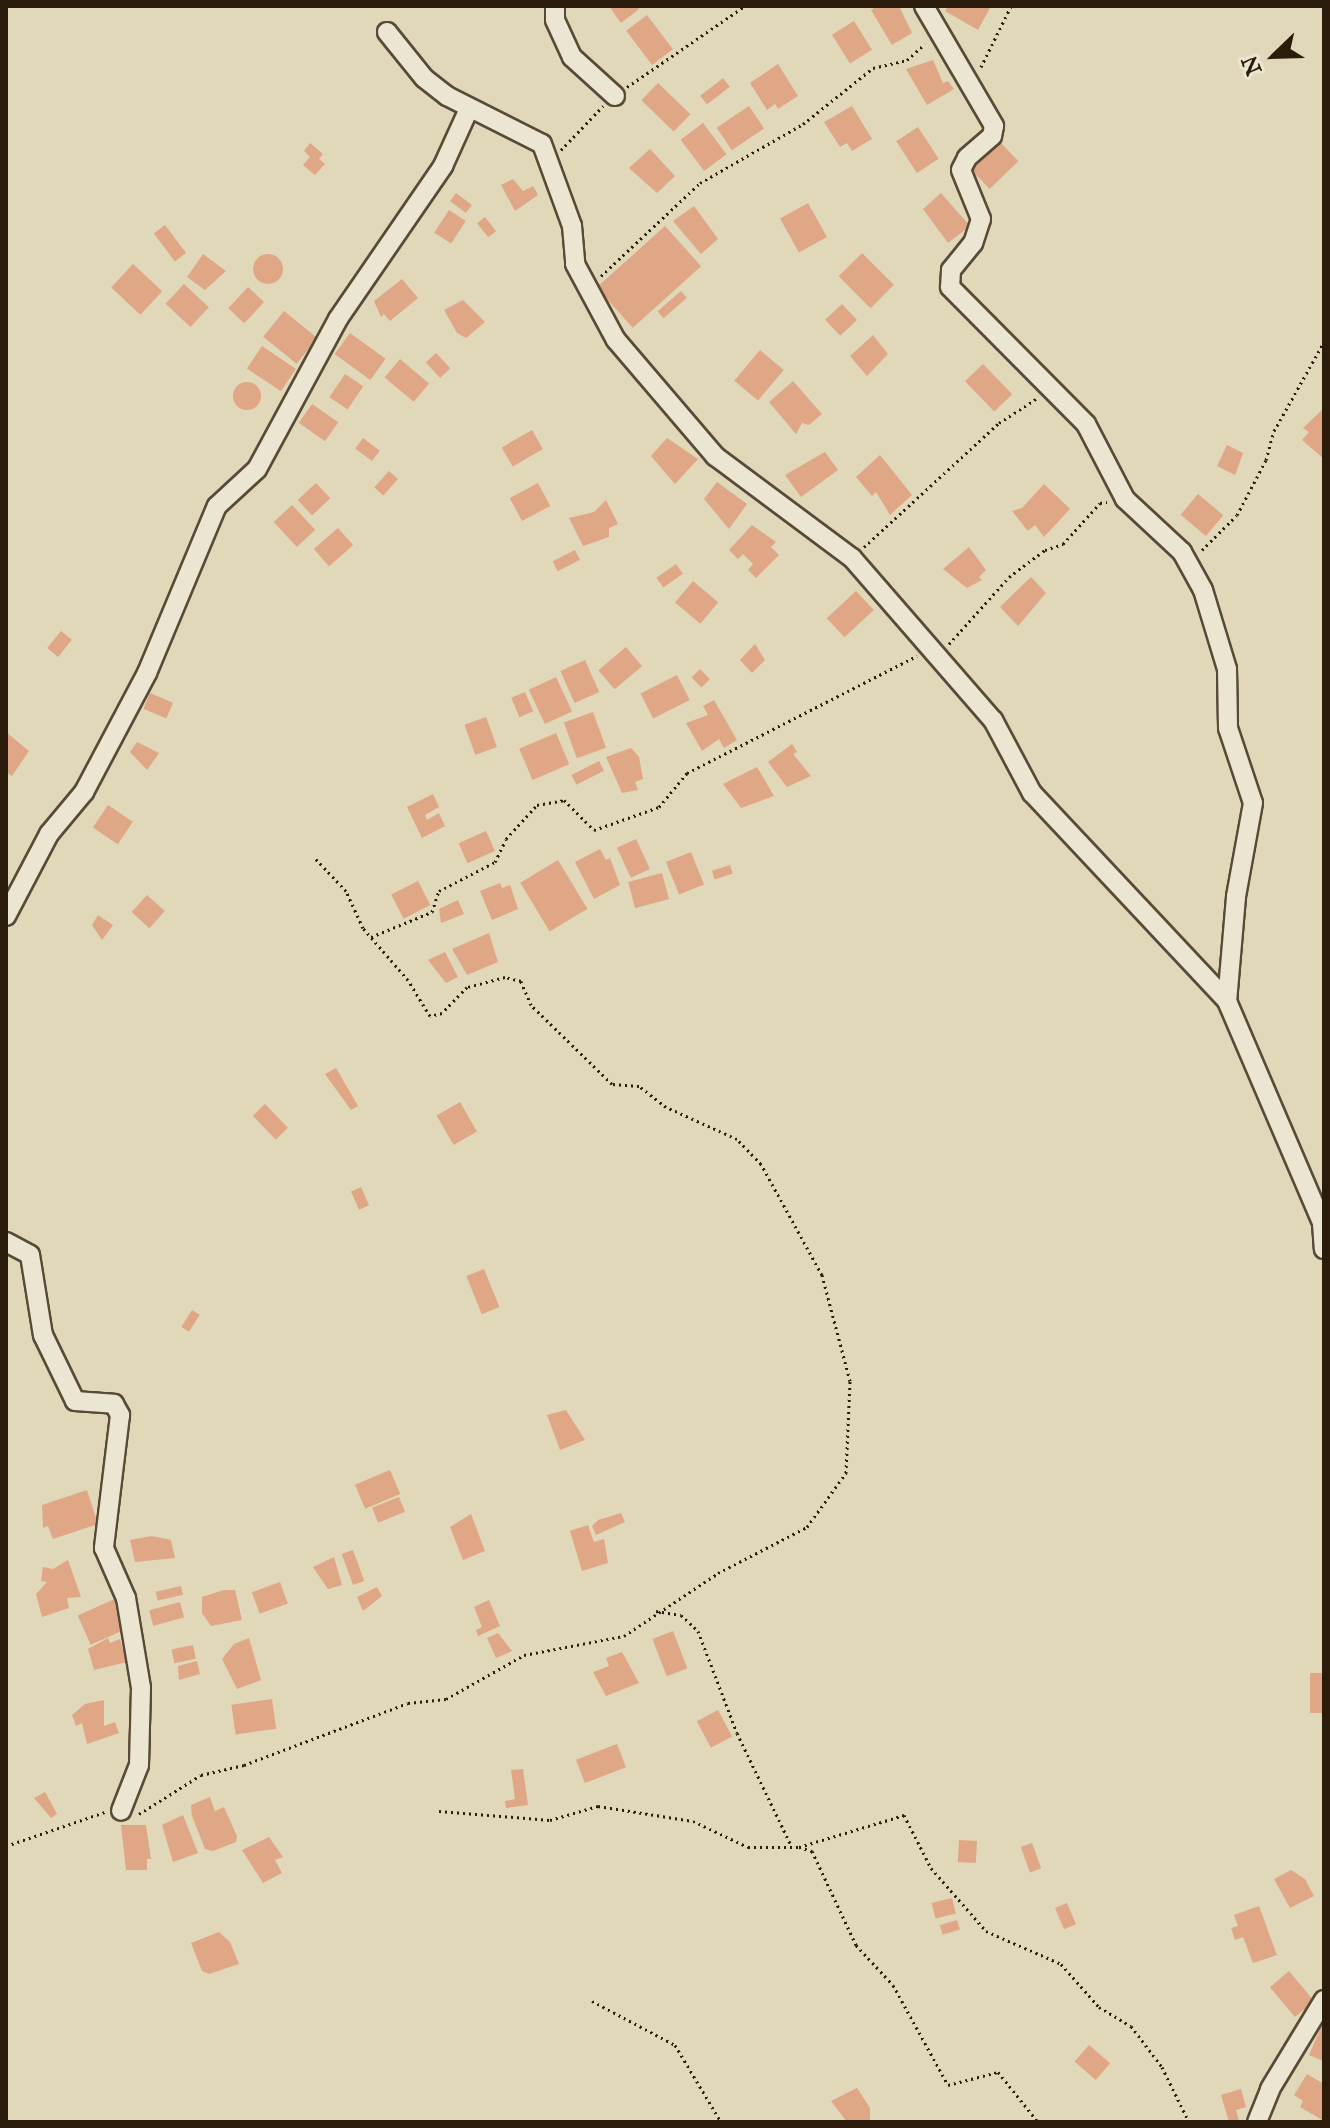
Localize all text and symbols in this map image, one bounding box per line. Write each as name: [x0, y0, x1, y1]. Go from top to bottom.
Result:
north arrow: [1234, 16, 1314, 96]
text: N: [1235, 52, 1268, 79]

